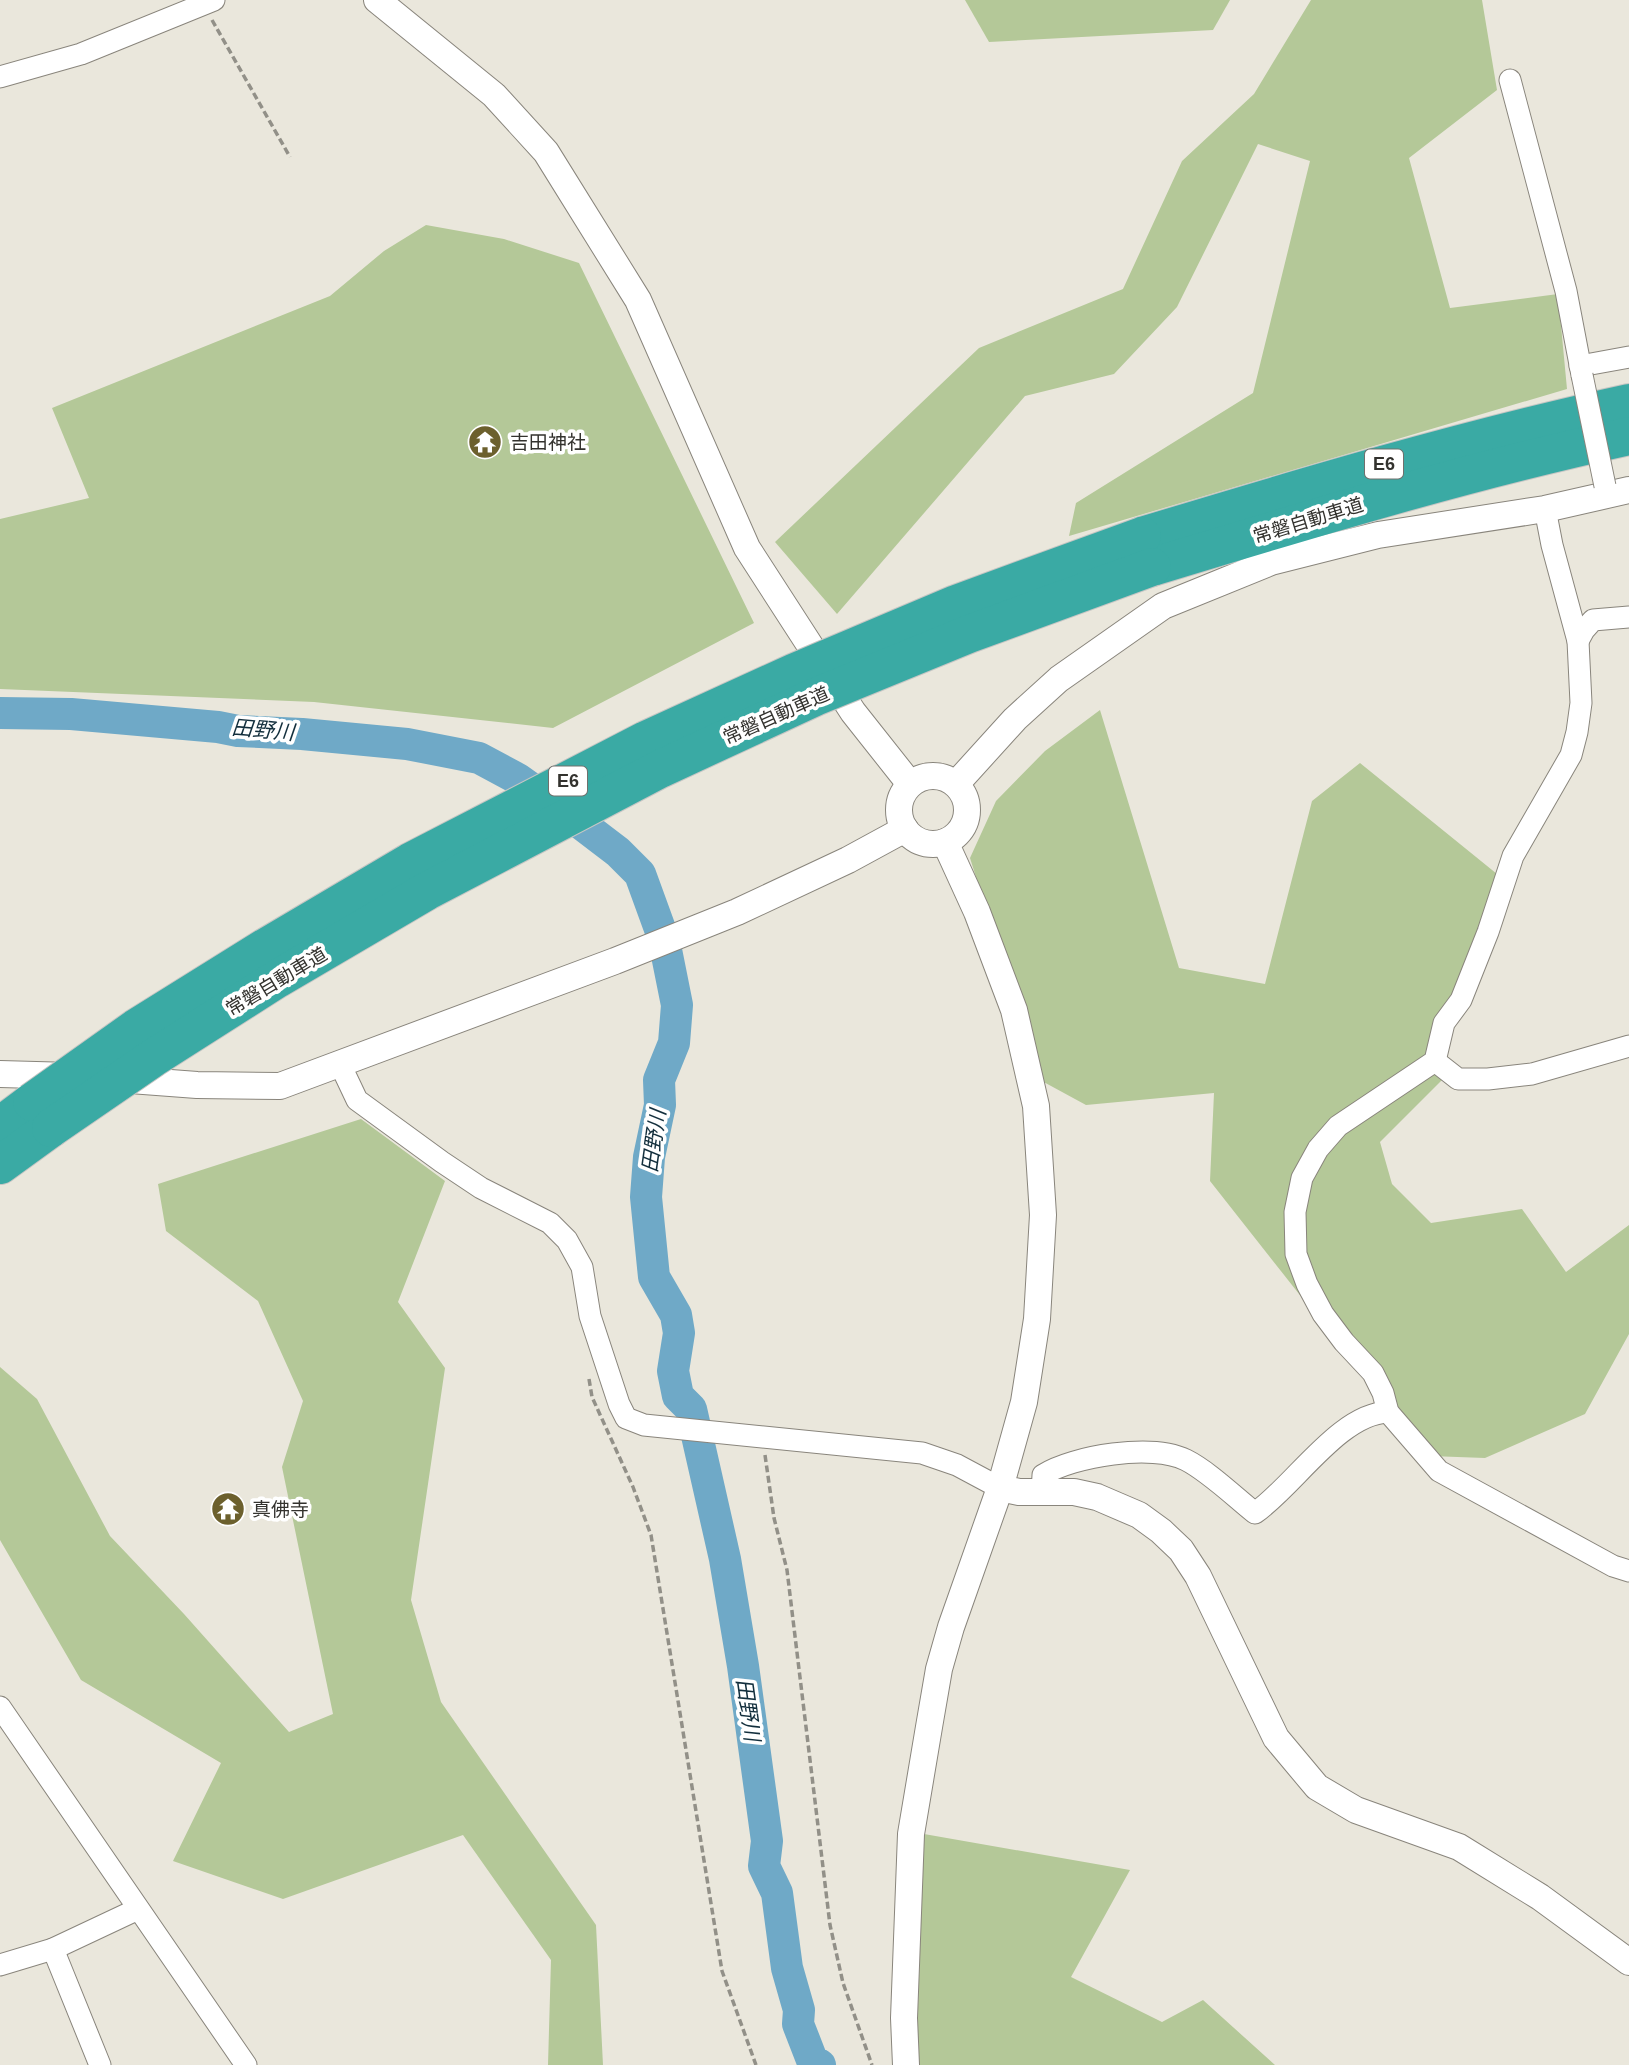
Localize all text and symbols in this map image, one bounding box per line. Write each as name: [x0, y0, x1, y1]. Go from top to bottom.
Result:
temple icon: 吉田神社: [466, 423, 504, 461]
place label: 吉田神社: [510, 432, 586, 453]
road number: E6: [1365, 450, 1403, 478]
street label: 常磐自動車道: [1251, 494, 1366, 547]
street label: 常磐自動車道: [720, 683, 833, 748]
water label: 田野川: [231, 715, 297, 744]
road number: E6: [549, 766, 587, 796]
street label: 常磐自動車道: [222, 943, 331, 1020]
water label: 田野川: [638, 1106, 670, 1174]
temple icon: 真佛寺: [209, 1490, 247, 1528]
place label: 真佛寺: [252, 1499, 309, 1520]
water label: 田野川: [733, 1677, 765, 1745]

